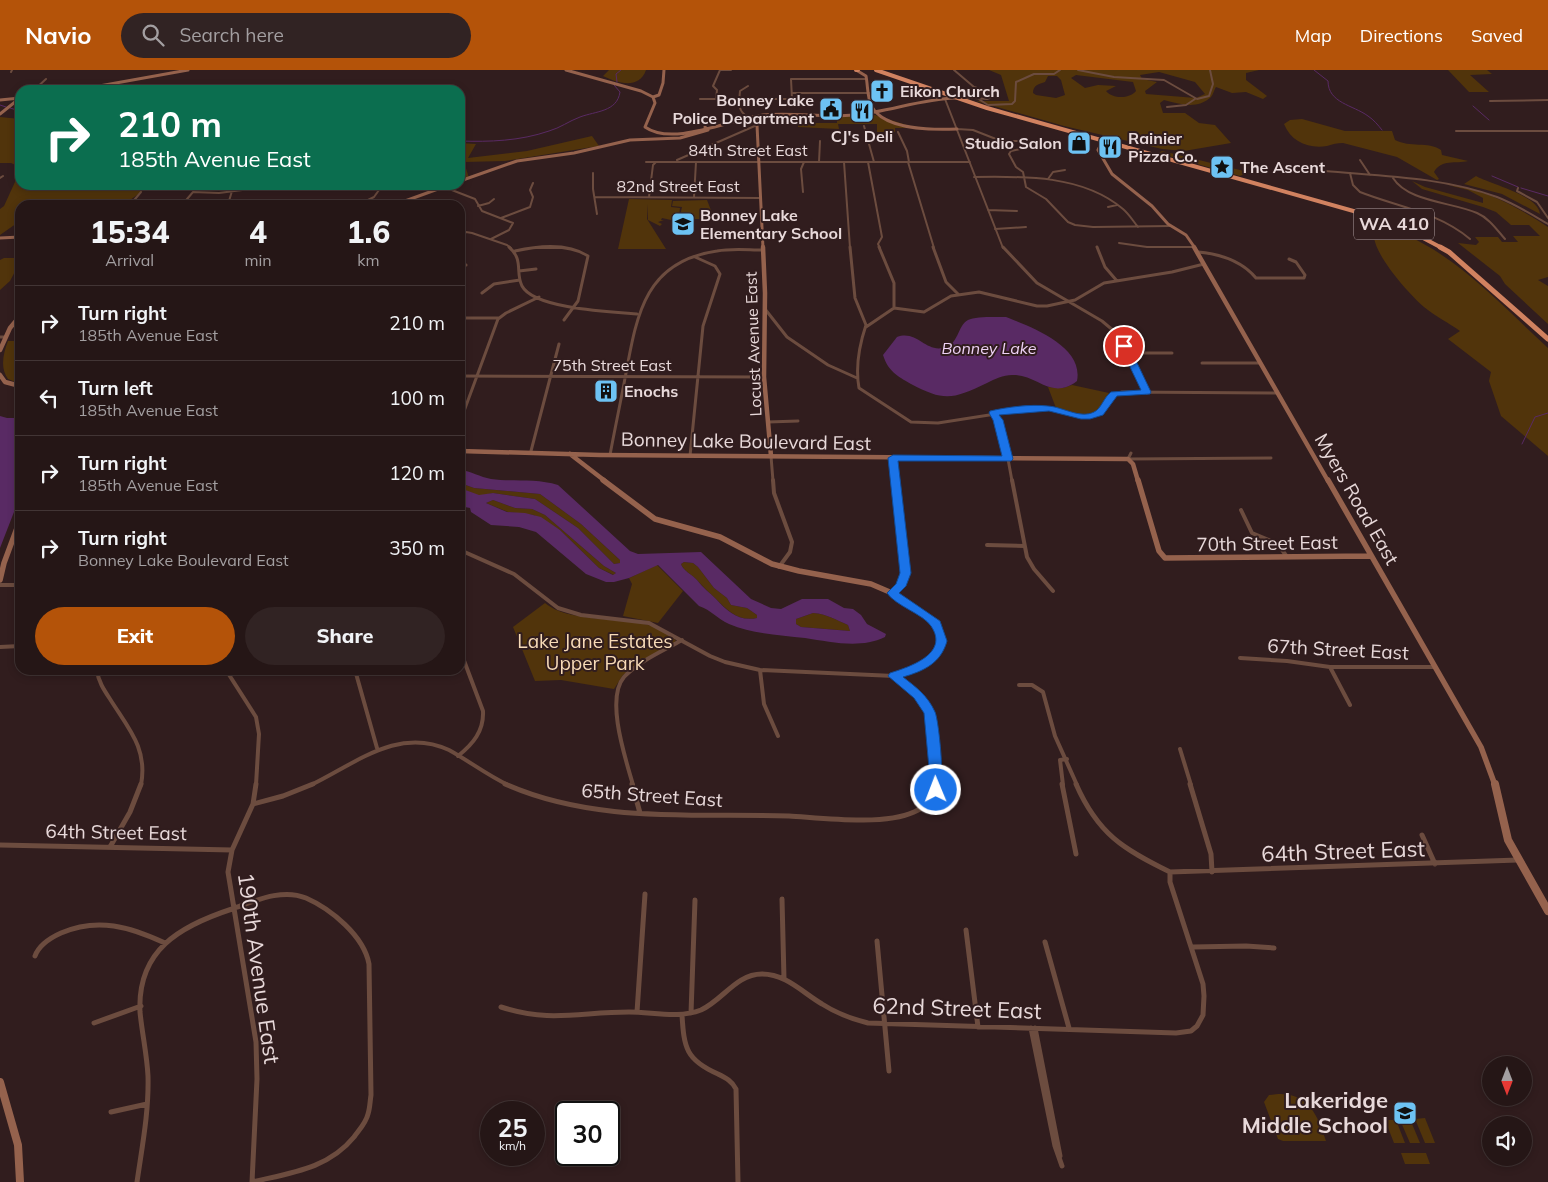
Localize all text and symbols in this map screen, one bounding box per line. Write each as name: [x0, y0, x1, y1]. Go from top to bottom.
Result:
search box: [121, 13, 471, 58]
text: Navio: [25, 20, 91, 50]
icon: search: [139, 21, 167, 49]
text: Search here: [179, 23, 284, 47]
text: Map: [1295, 24, 1332, 47]
text: Directions: [1360, 24, 1443, 47]
text: Saved: [1471, 24, 1523, 47]
church icon: Eikon Church: [869, 78, 895, 104]
place label: Eikon Church: [900, 81, 1000, 101]
place label: Bonney Lake Police Department: [672, 90, 814, 128]
public building icon: Bonney Lake Police Department: [818, 96, 844, 122]
restaurant icon: CJ's Deli: [849, 98, 875, 124]
text: 210 m: [118, 102, 222, 146]
icon: right: [35, 105, 100, 170]
place label: CJ's Deli: [831, 126, 893, 146]
place label: Rainier Pizza Co.: [1128, 128, 1197, 166]
shop icon: Studio Salon: [1066, 130, 1092, 156]
place label: Studio Salon: [965, 133, 1062, 153]
restaurant icon: Rainier Pizza Co.: [1097, 134, 1123, 160]
street label: 84th Street East: [688, 140, 808, 160]
text: 185th Avenue East: [118, 145, 311, 173]
place icon: The Ascent: [1209, 154, 1235, 180]
place label: The Ascent: [1240, 157, 1325, 177]
street label: 82nd Street East: [616, 176, 740, 196]
place label: Bonney Lake Elementary School: [700, 205, 842, 243]
road number: WA 410: [1354, 208, 1434, 240]
school or university icon: Bonney Lake Elementary School: [670, 211, 696, 237]
text: 15:34: [90, 213, 170, 251]
text: 4: [249, 213, 267, 251]
text: 1.6: [346, 213, 390, 251]
text: Arrival: [105, 250, 154, 270]
text: min: [244, 250, 272, 270]
text: km: [357, 250, 379, 270]
street label: Locust Avenue East: [740, 271, 766, 417]
text: Turn right: [78, 301, 167, 325]
icon: right: [35, 309, 63, 337]
text: 210 m: [389, 311, 445, 335]
text: 185th Avenue East: [78, 325, 218, 345]
pin: [1103, 325, 1145, 367]
icon: arrive: [1110, 332, 1138, 360]
water label: Bonney Lake: [941, 338, 1037, 358]
street label: 75th Street East: [552, 355, 672, 375]
text: Turn left: [78, 376, 153, 400]
building icon: Enochs: [593, 378, 619, 404]
place label: Enochs: [624, 381, 678, 401]
icon: left: [35, 384, 63, 412]
text: 100 m: [389, 386, 445, 410]
text: 185th Avenue East: [78, 400, 218, 420]
street label: Bonney Lake Boulevard East: [621, 427, 872, 455]
street label: Myers Road East: [1310, 429, 1404, 569]
text: Turn right: [78, 451, 167, 475]
icon: right: [35, 459, 63, 487]
text: 120 m: [389, 461, 445, 485]
text: 185th Avenue East: [78, 475, 218, 495]
text: Turn right: [78, 526, 167, 550]
street label: 70th Street East: [1196, 530, 1338, 556]
icon: right: [35, 534, 63, 562]
text: 350 m: [389, 536, 445, 560]
text: Bonney Lake Boulevard East: [78, 550, 289, 570]
button: Exit: [35, 607, 235, 665]
button: Share: [245, 607, 445, 665]
park label: Lake Jane Estates Upper Park: [517, 629, 673, 675]
street label: 67th Street East: [1267, 633, 1410, 665]
position arrow: [909, 763, 961, 815]
street label: 65th Street East: [581, 778, 724, 812]
street label: 64th Street East: [45, 819, 187, 845]
street label: 64th Street East: [1261, 834, 1426, 868]
street label: 190th Avenue East: [232, 871, 286, 1066]
street label: 62nd Street East: [872, 991, 1042, 1025]
north arrow: [1482, 1056, 1532, 1106]
map controls: [1482, 1056, 1532, 1166]
place label: Lakeridge Middle School: [1242, 1086, 1388, 1139]
school or university icon: Lakeridge Middle School: [1392, 1100, 1418, 1126]
speed limit sign: 30: [555, 1101, 620, 1166]
text: 25: [497, 1112, 528, 1143]
button: sound: [1482, 1116, 1532, 1166]
text: km/h: [499, 1138, 526, 1153]

